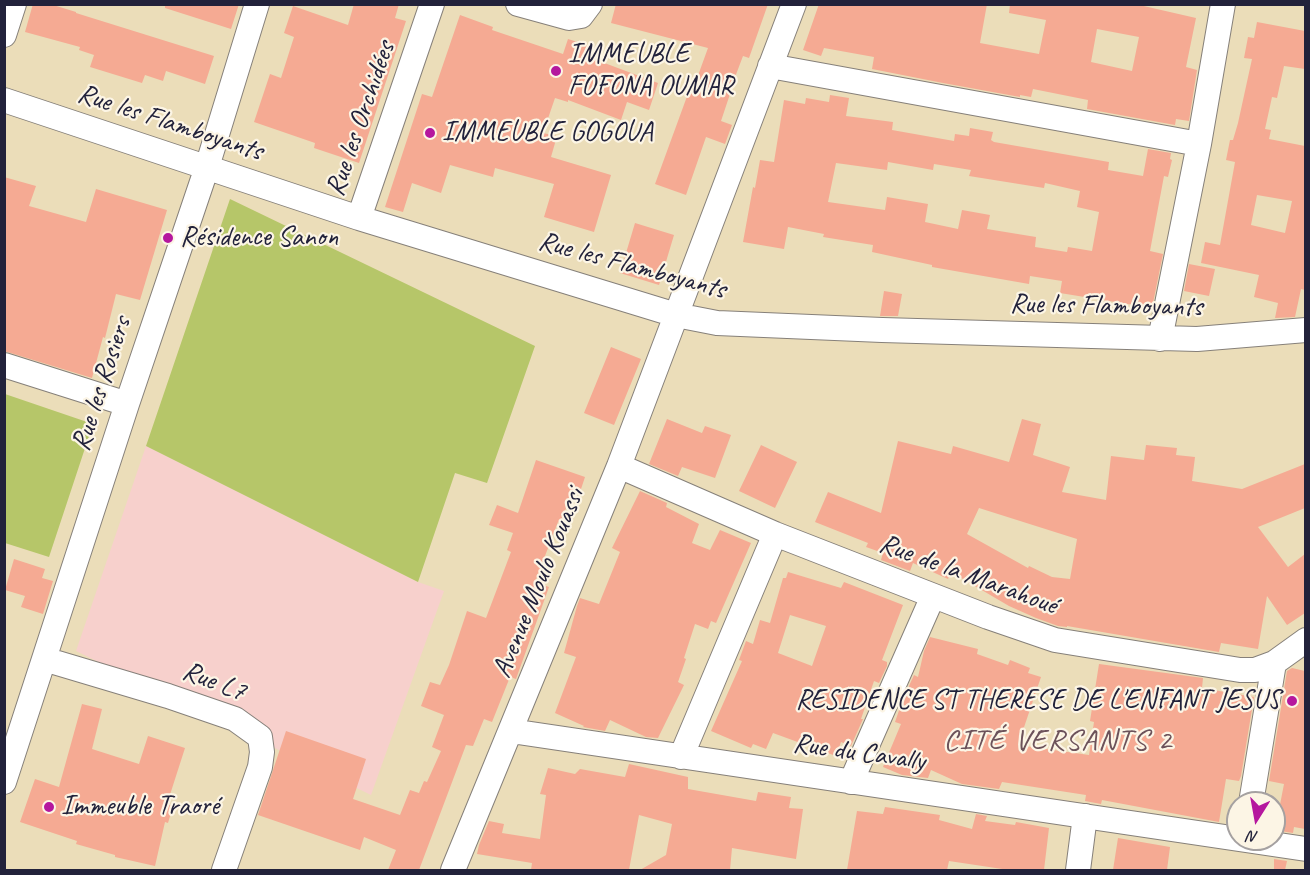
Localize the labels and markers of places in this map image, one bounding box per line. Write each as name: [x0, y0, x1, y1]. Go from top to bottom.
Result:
place label: IMMEUBLE FOFONA OUMAR: [568, 38, 733, 104]
marker: IMMEUBLE FOFONA OUMAR: [549, 64, 563, 78]
place label: IMMEUBLE GOGOUA: [442, 116, 653, 150]
marker: IMMEUBLE GOGOUA: [423, 126, 437, 140]
place label: Résidence Sanon: [180, 221, 338, 255]
marker: Résidence Sanon: [161, 231, 175, 245]
place label: RESIDENCE ST THERESE DE L'ENFANT JESUS: [796, 684, 1280, 718]
marker: RESIDENCE ST THERESE DE L'ENFANT JESUS: [1285, 694, 1299, 708]
place label: Immeuble Traoré: [61, 790, 219, 824]
marker: Immeuble Traoré: [42, 800, 56, 814]

